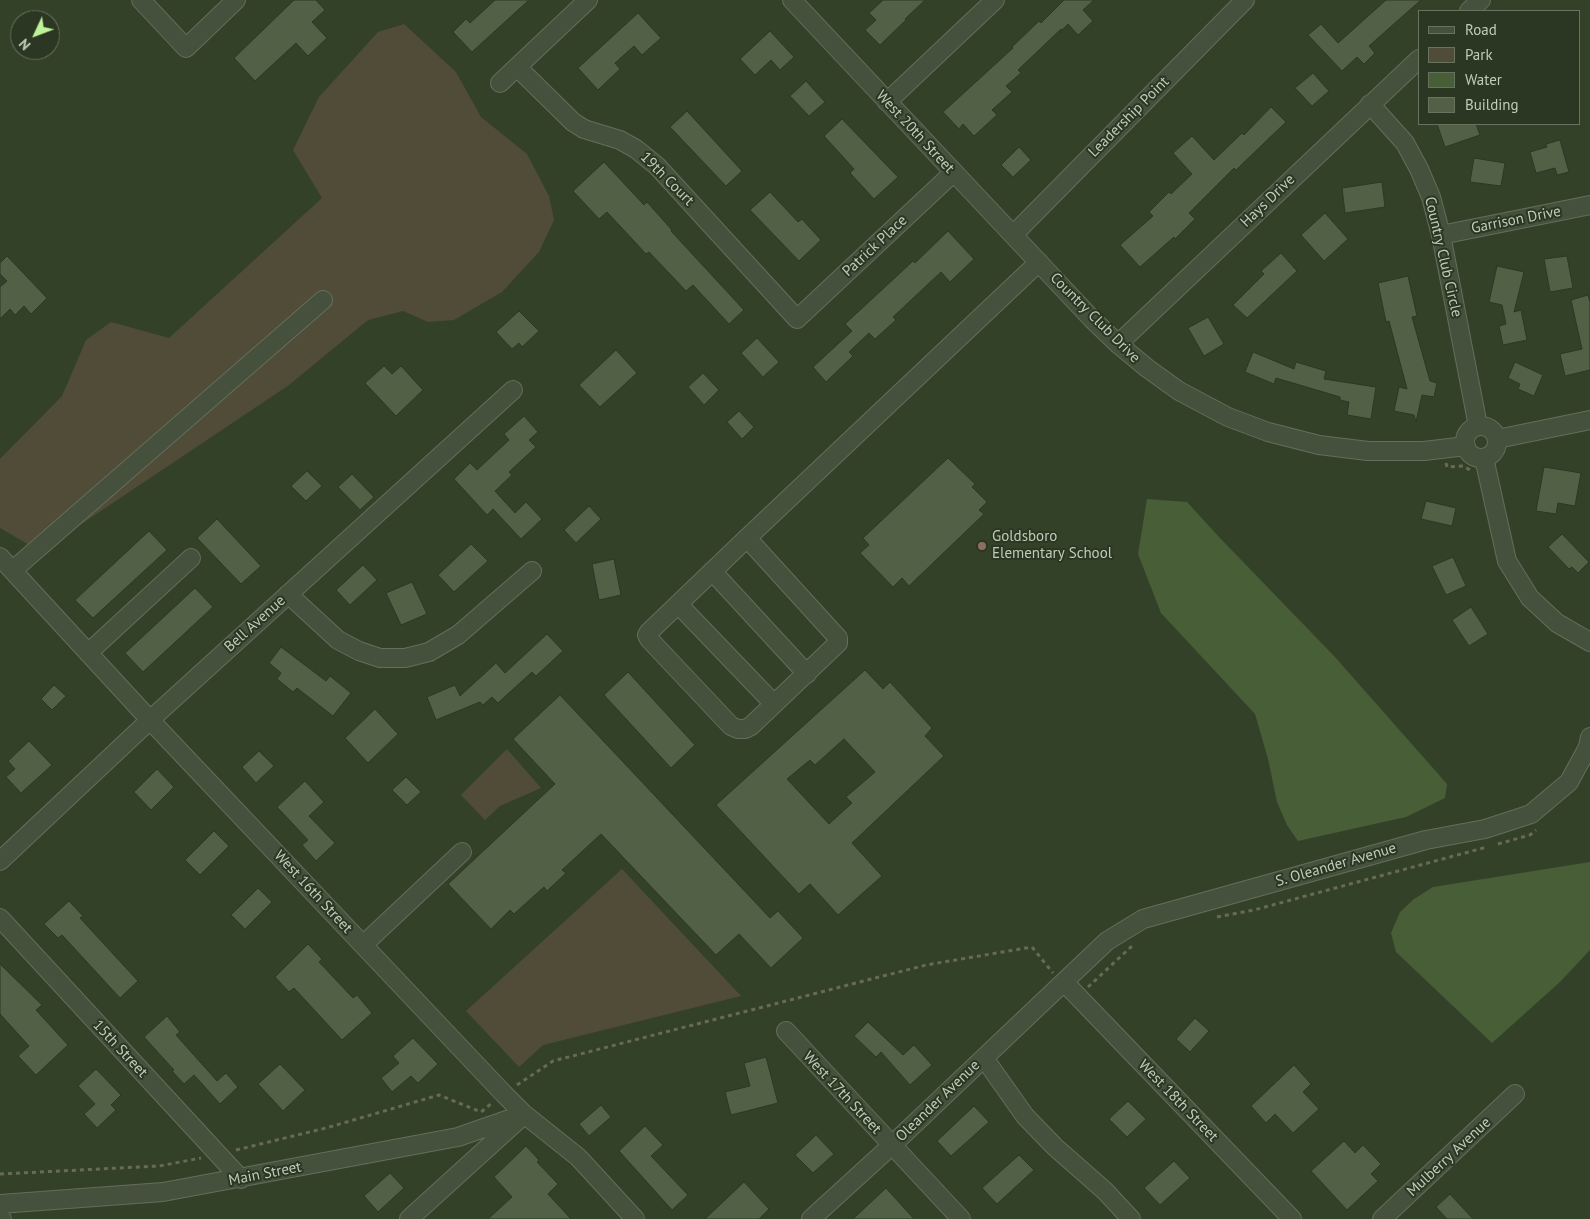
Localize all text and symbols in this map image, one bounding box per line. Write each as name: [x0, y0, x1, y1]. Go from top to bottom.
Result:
north arrow: [10, 10, 60, 60]
legend: [1418, 10, 1580, 125]
text: Road: [1465, 20, 1497, 39]
text: N: [15, 35, 34, 54]
text: Park: [1465, 45, 1493, 64]
text: Water: [1465, 70, 1502, 89]
street label: Leadership Point: [1085, 73, 1173, 161]
street label: West 20th Street: [872, 87, 958, 177]
text: Building: [1465, 95, 1519, 114]
street label: 19th Court: [636, 148, 698, 210]
street label: Hays Drive: [1237, 171, 1299, 231]
street label: Country Club Circle: [1420, 195, 1466, 319]
street label: Garrison Drive: [1470, 202, 1562, 238]
street label: Patrick Place: [839, 212, 911, 280]
street label: Country Club Drive: [1046, 269, 1144, 367]
place label: Goldsboro Elementary School: [992, 528, 1112, 563]
marker: Goldsboro Elementary School: [976, 540, 988, 552]
street label: Bell Avenue: [221, 592, 289, 656]
street label: S. Oleander Avenue: [1274, 839, 1398, 891]
street label: West 16th Street: [270, 847, 356, 937]
street label: 15th Street: [89, 1017, 151, 1081]
street label: West 17th Street: [799, 1048, 885, 1138]
street label: Oleander Avenue: [892, 1056, 984, 1146]
street label: West 18th Street: [1134, 1056, 1222, 1146]
street label: Mulberry Avenue: [1403, 1114, 1495, 1200]
street label: Main Street: [227, 1158, 303, 1190]

